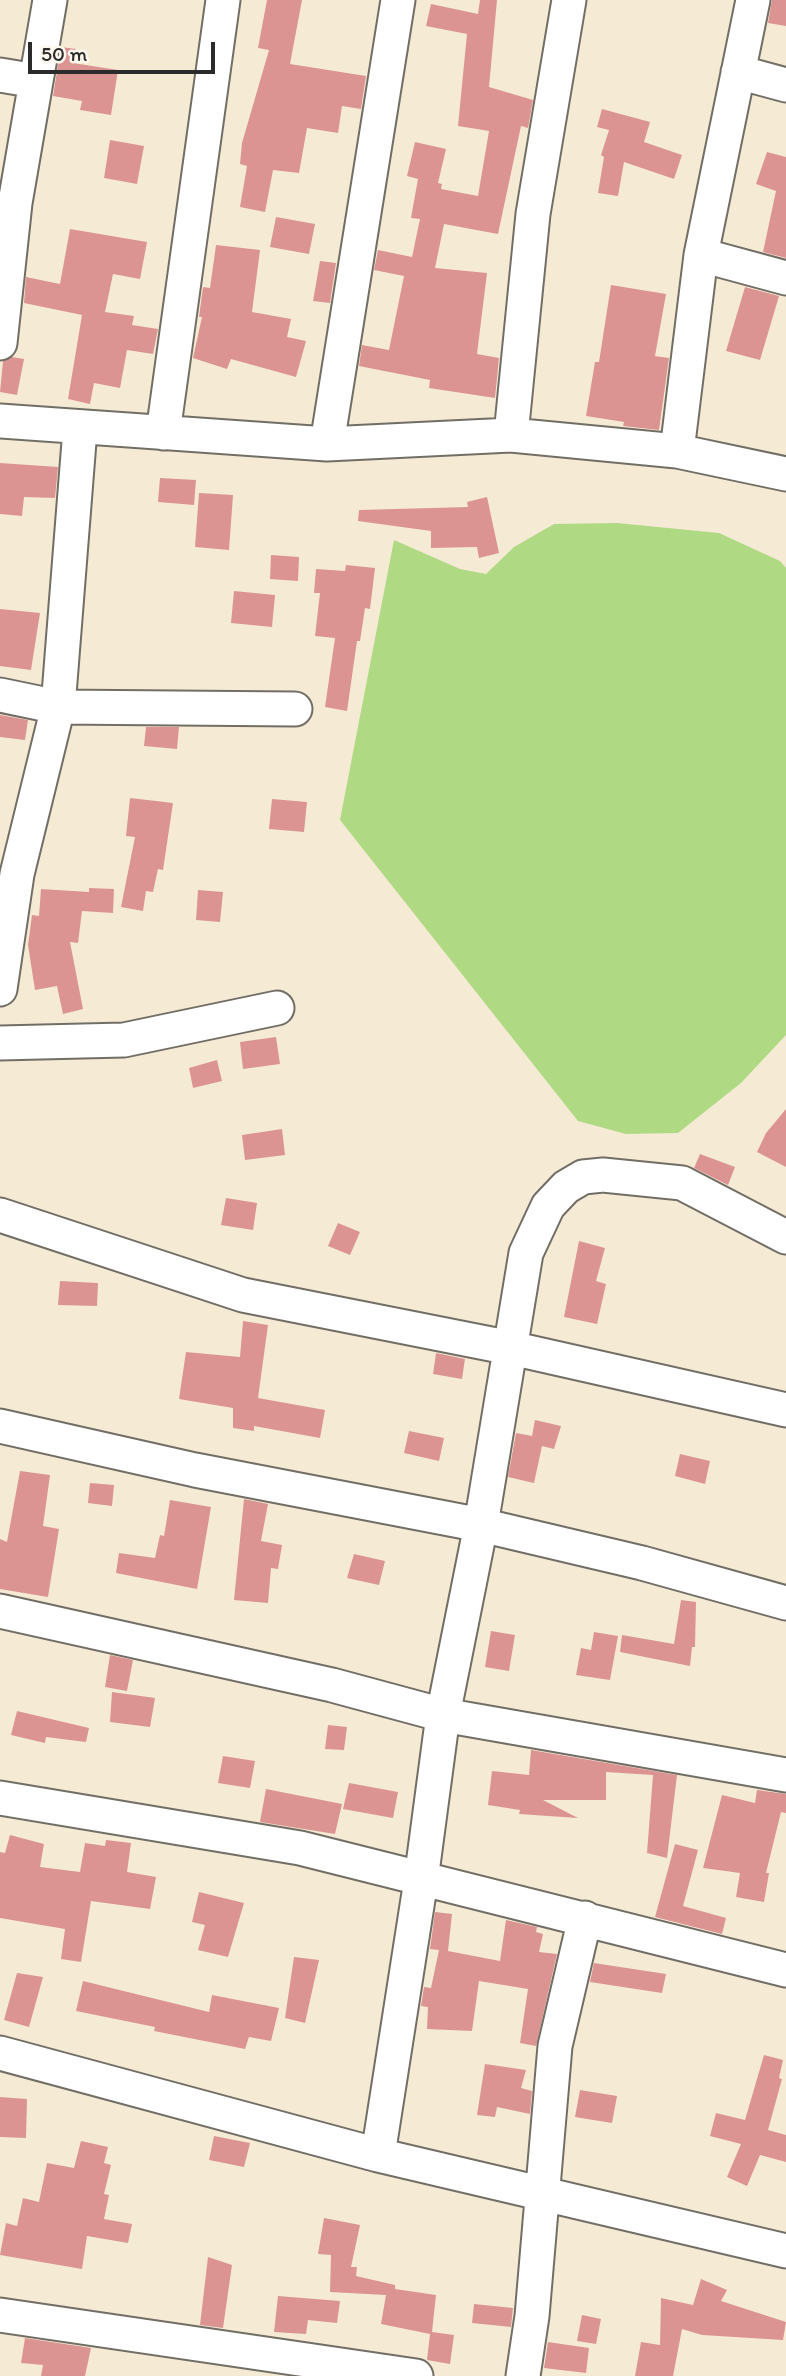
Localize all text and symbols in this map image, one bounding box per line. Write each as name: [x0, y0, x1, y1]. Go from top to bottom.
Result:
scale bar: [32, 28, 219, 72]
text: 50 m: [41, 41, 87, 66]

